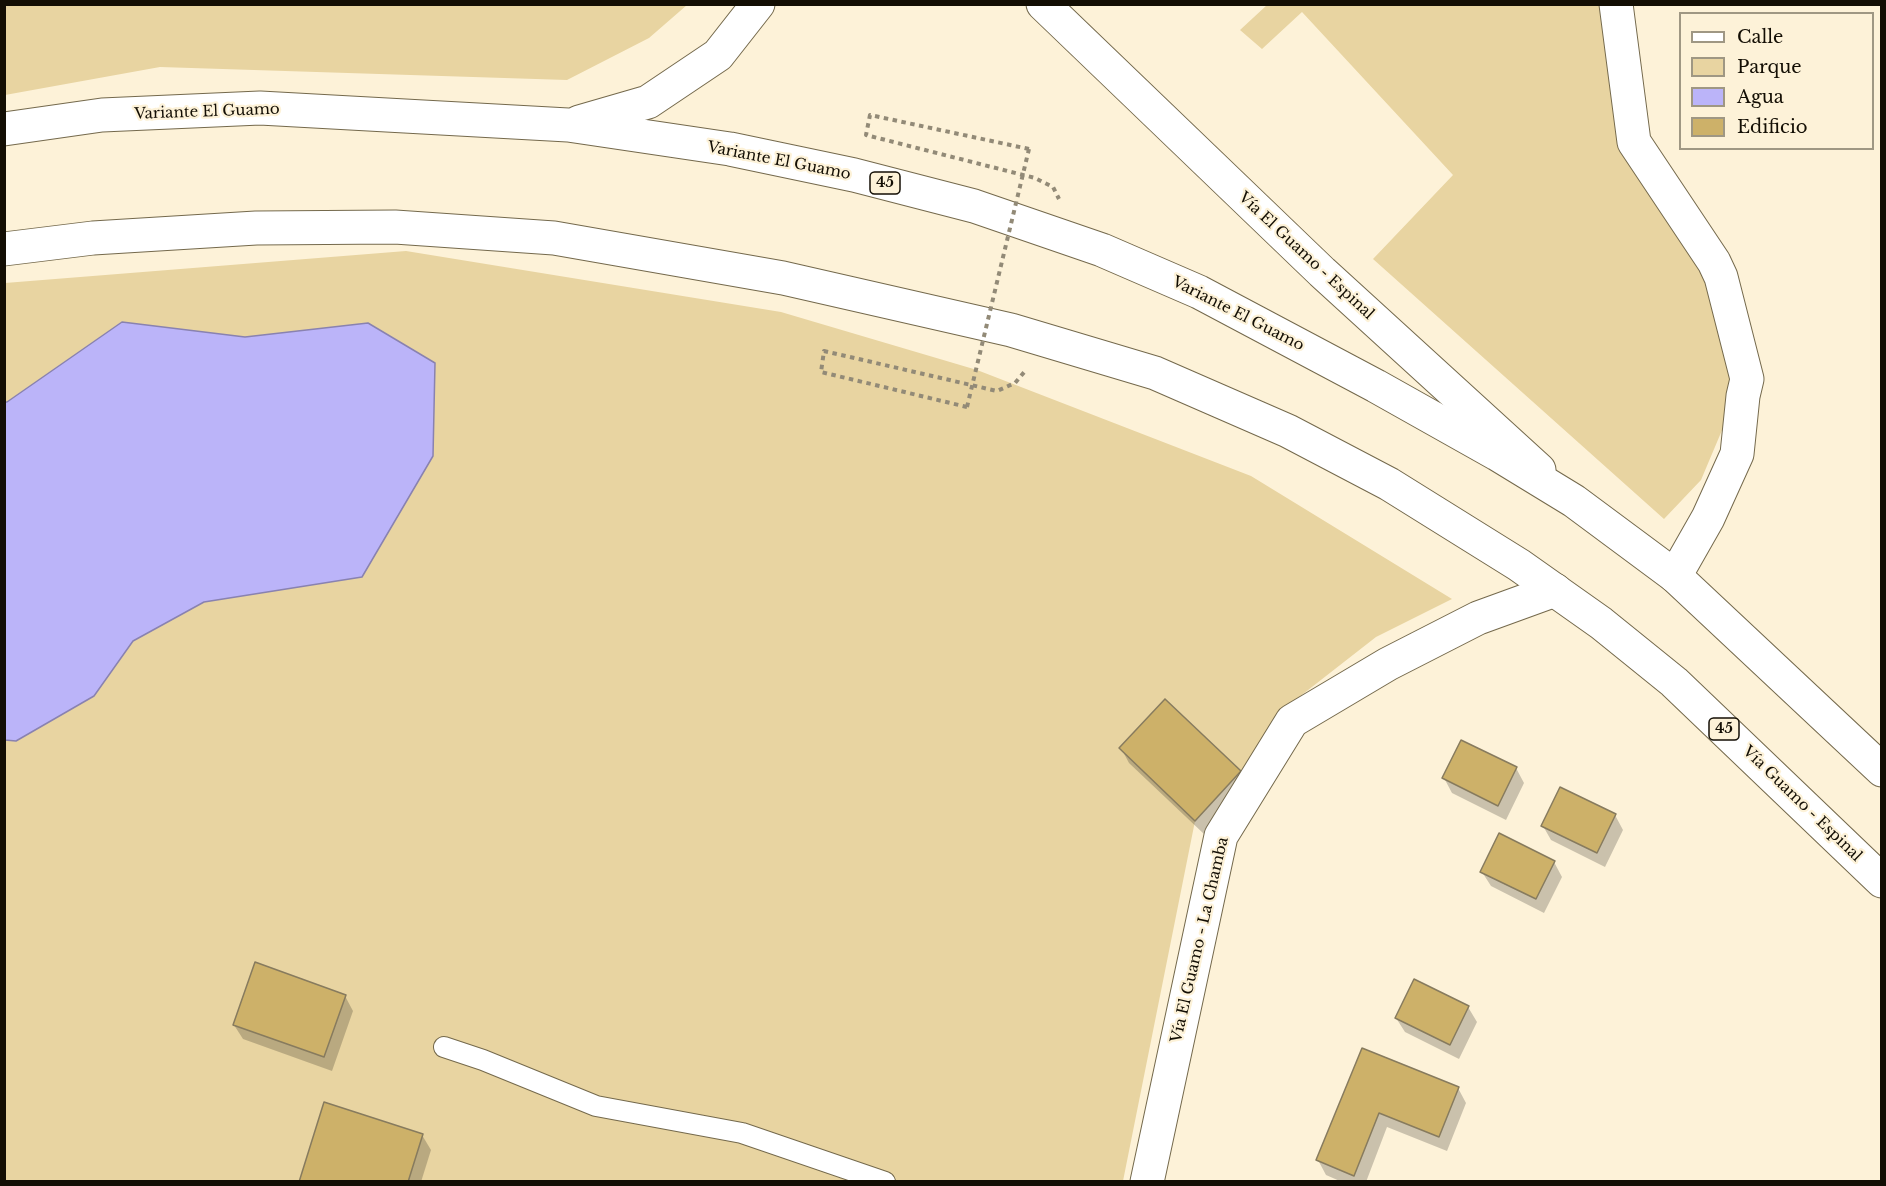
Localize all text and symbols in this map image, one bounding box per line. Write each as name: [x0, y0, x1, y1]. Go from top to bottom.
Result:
legend: [1679, 12, 1874, 150]
text: Calle: [1737, 26, 1783, 48]
text: Parque: [1737, 56, 1802, 78]
text: Agua: [1737, 86, 1784, 108]
street label: Variante El Guamo: [134, 100, 280, 124]
text: Edificio: [1737, 116, 1808, 138]
street label: Variante El Guamo: [706, 138, 852, 184]
road number: 45: [870, 172, 900, 194]
street label: Vía El Guamo - Espinal: [1235, 189, 1377, 323]
street label: Variante El Guamo: [1169, 273, 1307, 355]
road number: 45: [1709, 718, 1739, 740]
street label: Vía Guamo - Espinal: [1739, 742, 1865, 866]
street label: Vía El Guamo - La Chamba: [1168, 835, 1232, 1045]

